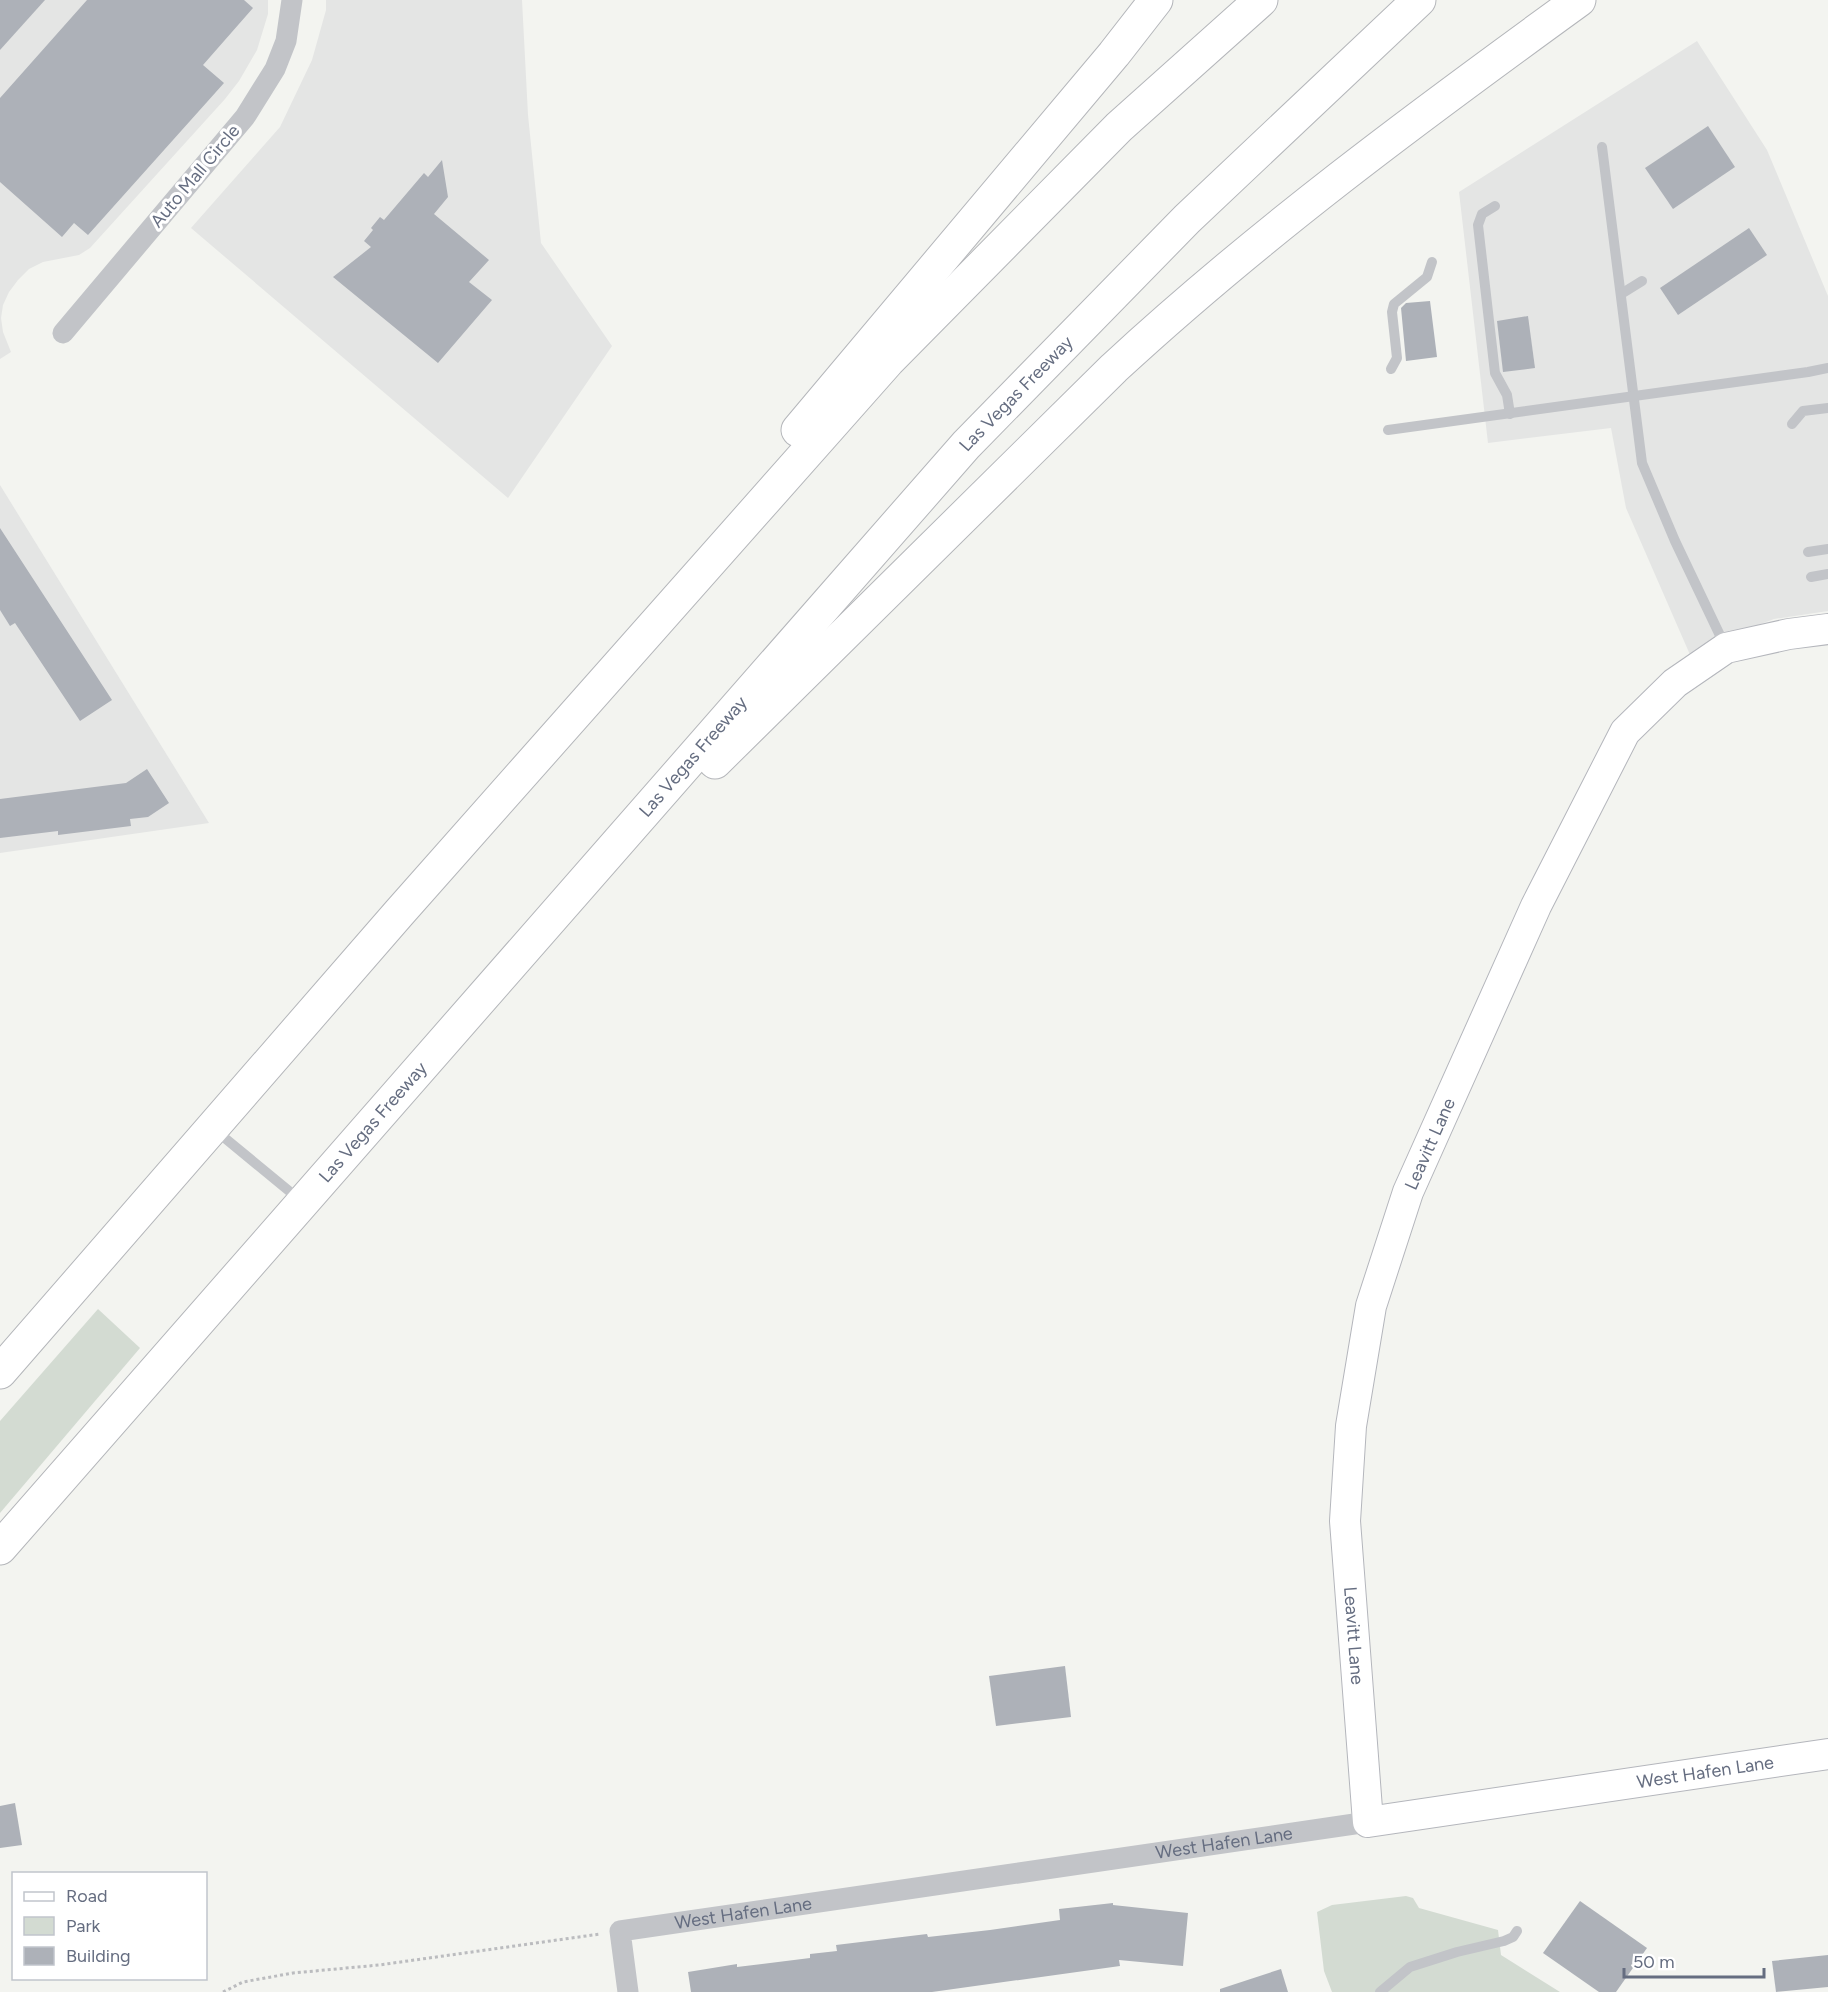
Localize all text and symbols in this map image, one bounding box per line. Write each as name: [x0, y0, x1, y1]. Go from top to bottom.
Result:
street label: Auto Mall Circle: [146, 120, 244, 232]
street label: Las Vegas Freeway: [955, 331, 1078, 456]
street label: Las Vegas Freeway: [634, 691, 752, 821]
street label: Las Vegas Freeway: [314, 1057, 432, 1187]
street label: Leavitt Lane: [1400, 1095, 1460, 1193]
street label: Leavitt Lane: [1339, 1586, 1368, 1686]
street label: West Hafen Lane: [1635, 1751, 1775, 1793]
street label: West Hafen Lane: [1154, 1822, 1294, 1864]
legend: [12, 1872, 207, 1980]
text: Road: [66, 1885, 107, 1907]
street label: West Hafen Lane: [673, 1892, 813, 1934]
text: Park: [66, 1915, 101, 1937]
scale bar: [1624, 1941, 1764, 1979]
text: Building: [66, 1945, 131, 1967]
text: 50 m: [1633, 1951, 1675, 1973]

